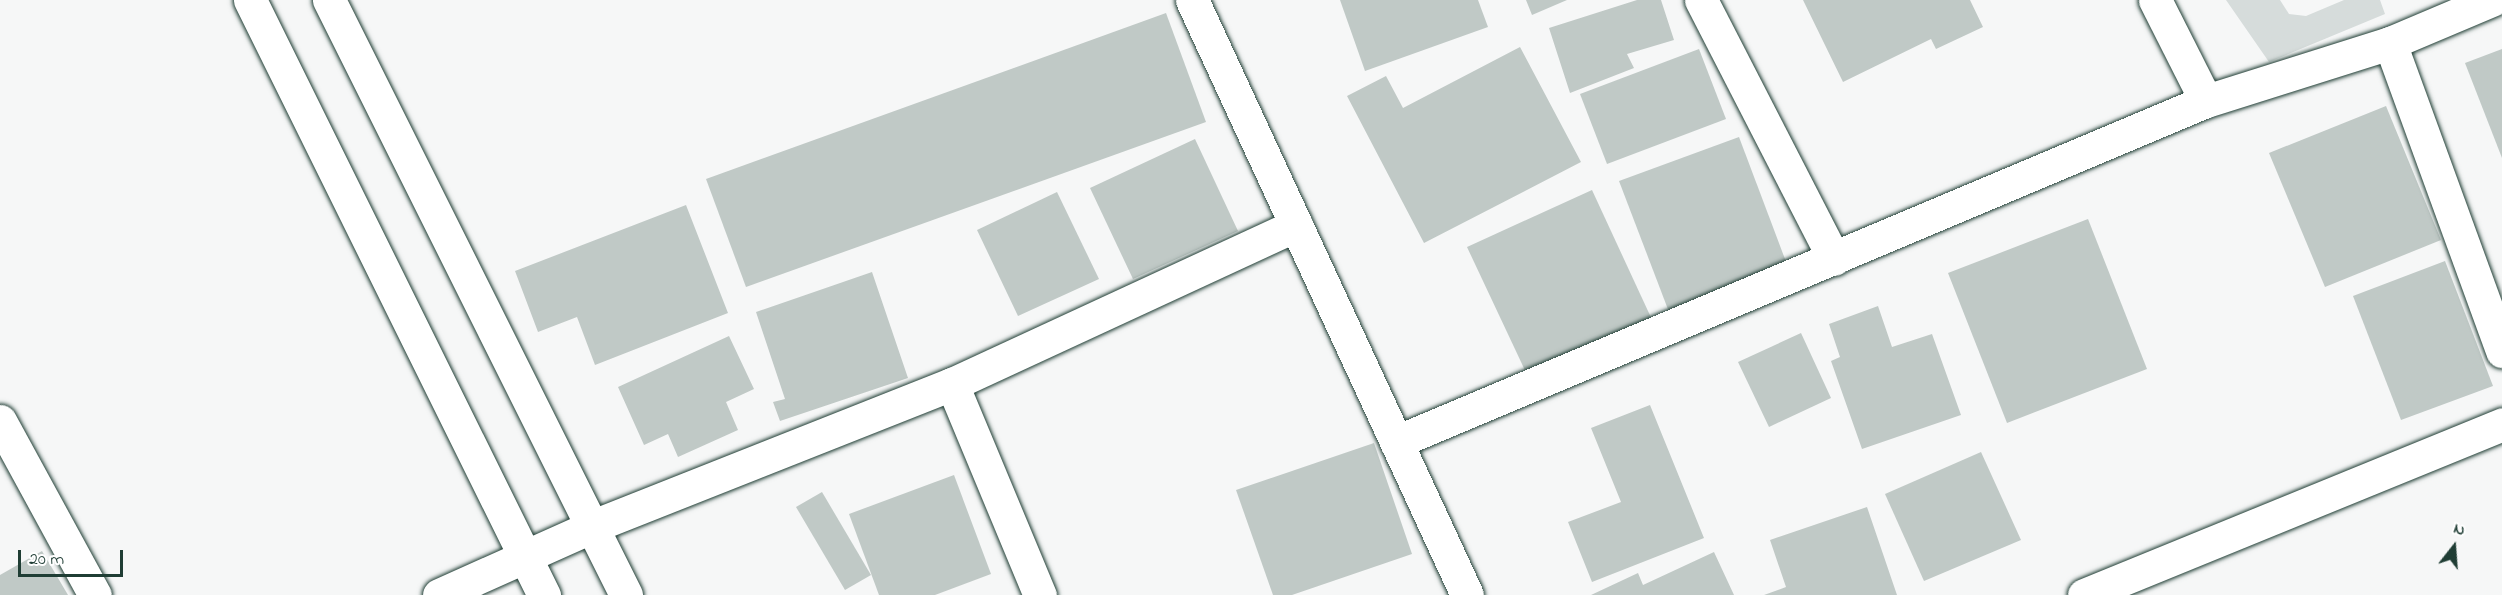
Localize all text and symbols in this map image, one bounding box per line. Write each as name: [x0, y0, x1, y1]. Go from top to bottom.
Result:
north arrow: [2424, 517, 2484, 577]
text: N: [2451, 517, 2468, 543]
scale bar: [21, 538, 126, 576]
text: 20 m: [29, 547, 64, 573]

